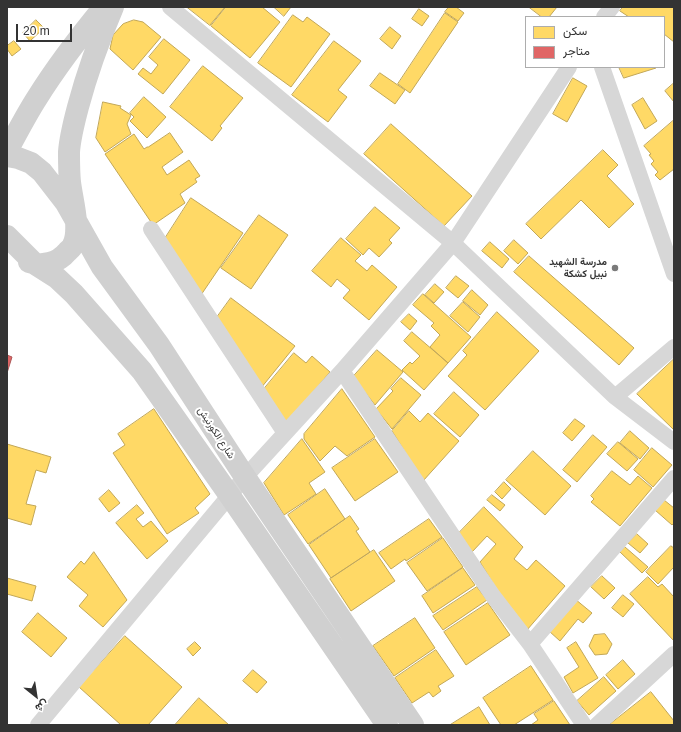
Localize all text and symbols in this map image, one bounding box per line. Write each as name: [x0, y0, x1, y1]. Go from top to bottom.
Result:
scale bar: [18, 16, 74, 42]
legend: [525, 16, 665, 68]
text: 20 m: [23, 24, 50, 38]
text: سكن: [563, 24, 587, 38]
text: متاجر: [563, 44, 590, 58]
place label: مدرسة الشهيد نبيل كشكة: [549, 256, 607, 280]
marker: مدرسة الشهيد نبيل كشكة: [610, 263, 620, 273]
street label: شارع الكورنيش: [195, 405, 237, 461]
north arrow: [16, 676, 56, 716]
text: ش: [33, 698, 51, 715]

